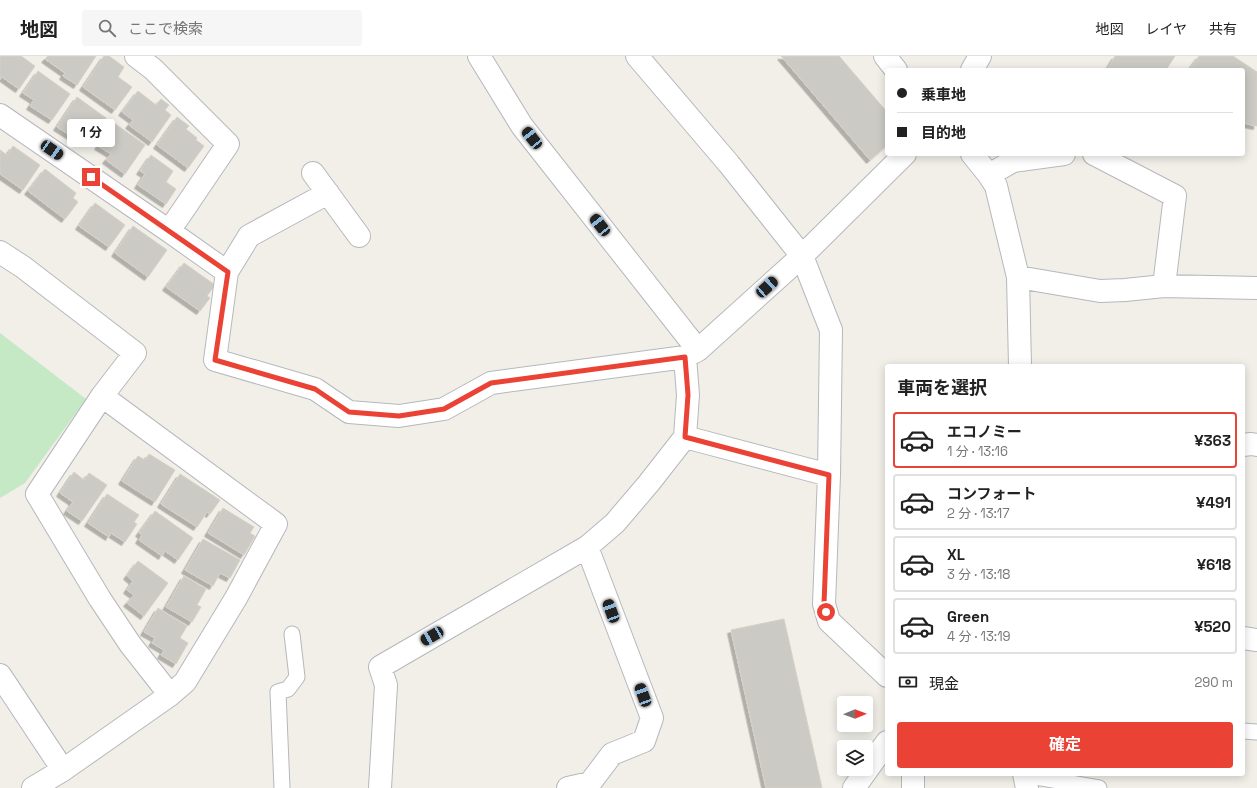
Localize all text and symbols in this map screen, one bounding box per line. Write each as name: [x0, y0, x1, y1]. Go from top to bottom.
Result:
search box: [82, 10, 362, 46]
text: 地図: [20, 17, 58, 42]
icon: search: [96, 17, 118, 39]
text: ここで検索: [128, 19, 203, 38]
text: 地図: [1095, 20, 1123, 38]
text: レイヤ: [1145, 20, 1187, 38]
text: 共有: [1209, 20, 1237, 38]
text: 乗車地: [921, 85, 966, 104]
callout: 1 分: [67, 119, 115, 147]
text: 目的地: [921, 123, 966, 142]
text: 1 分: [80, 124, 102, 141]
car: [520, 125, 544, 151]
car: [39, 138, 65, 162]
route end: [82, 168, 100, 186]
car: [588, 212, 612, 238]
car: [754, 275, 780, 299]
text: 車両を選択: [897, 376, 987, 399]
icon: car: [899, 422, 935, 458]
text: エコノミー: [947, 422, 1022, 441]
text: ¥363: [1194, 431, 1231, 450]
text: 1 分 · 13:16: [947, 443, 1008, 460]
icon: car: [899, 484, 935, 520]
text: コンフォート: [947, 484, 1037, 503]
text: ¥491: [1196, 493, 1231, 512]
text: 2 分 · 13:17: [947, 505, 1010, 522]
text: XL: [947, 545, 965, 564]
icon: car: [899, 546, 935, 582]
text: ¥618: [1197, 555, 1231, 574]
text: 3 分 · 13:18: [947, 566, 1010, 583]
car: [601, 598, 621, 624]
route start: [817, 603, 835, 621]
text: Green: [947, 607, 989, 626]
icon: car: [899, 608, 935, 644]
text: ¥520: [1194, 617, 1231, 636]
car: [419, 625, 445, 647]
text: 4 分 · 13:19: [947, 628, 1011, 645]
icon: cash: [897, 671, 919, 693]
text: 現金: [929, 674, 959, 693]
text: 290 m: [1194, 674, 1233, 691]
car: [633, 682, 653, 708]
north arrow: [837, 696, 873, 732]
map controls: [837, 696, 873, 776]
button: 確定: [897, 722, 1233, 768]
button: layers: [837, 740, 873, 776]

